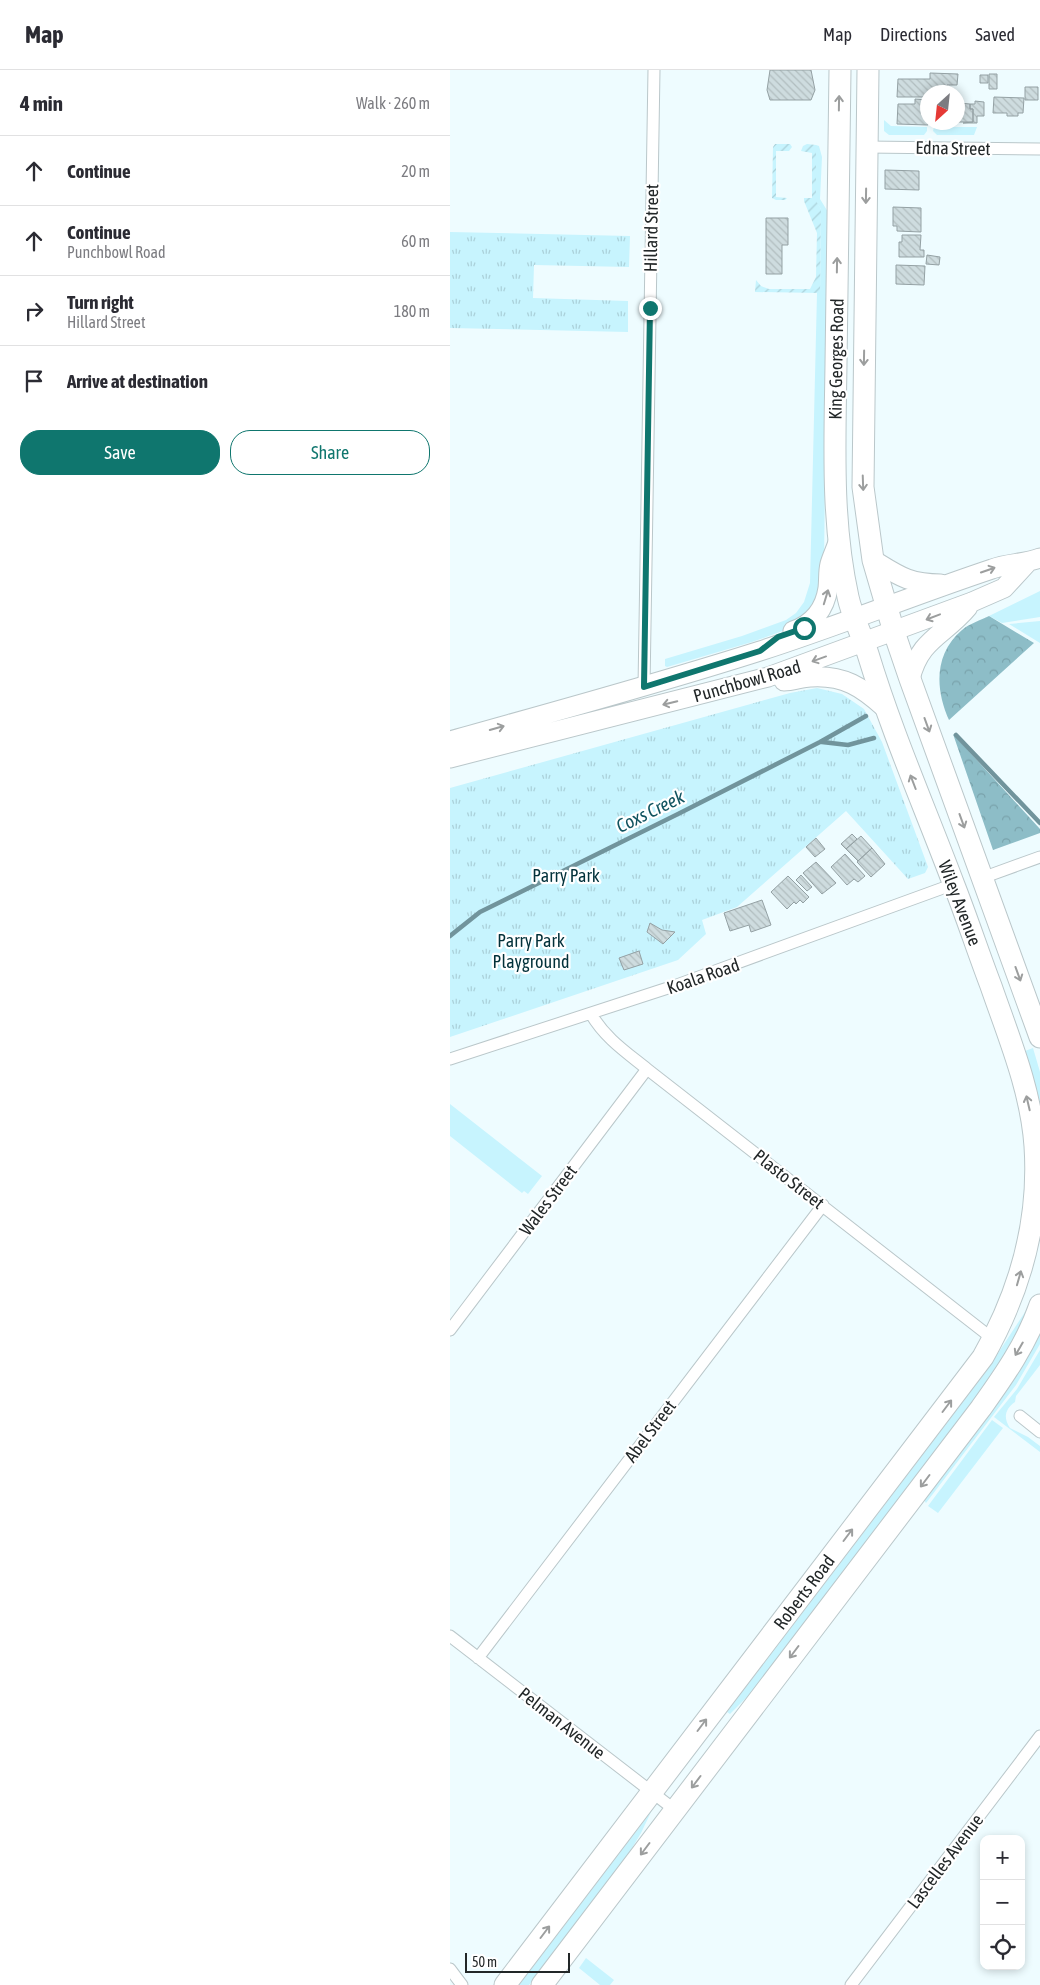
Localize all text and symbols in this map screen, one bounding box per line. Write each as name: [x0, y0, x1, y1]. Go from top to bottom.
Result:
text: Map: [25, 21, 64, 48]
text: Map: [823, 24, 852, 45]
text: Directions: [880, 24, 947, 45]
text: Saved: [975, 24, 1015, 45]
north arrow: [920, 85, 965, 130]
text: 4 min: [20, 91, 63, 115]
text: Walk · 260 m: [356, 94, 430, 112]
one-way arrow: [834, 95, 844, 112]
street label: Edna Street: [915, 137, 991, 159]
icon: ahead: [20, 157, 48, 185]
text: Continue: [67, 160, 131, 182]
text: 20 m: [401, 162, 430, 180]
street label: Hillard Street: [640, 184, 662, 272]
one-way arrow: [861, 187, 871, 203]
text: Continue: [67, 221, 131, 243]
icon: ahead: [20, 227, 48, 255]
text: 60 m: [401, 232, 430, 250]
text: Punchbowl Road: [67, 243, 165, 261]
one-way arrow: [832, 258, 842, 274]
text: Turn right: [67, 291, 134, 313]
icon: right: [20, 297, 48, 325]
route end: [639, 297, 662, 320]
street label: King Georges Road: [824, 298, 848, 420]
text: 180 m: [394, 302, 430, 320]
text: Hillard Street: [67, 313, 146, 331]
one-way arrow: [859, 350, 869, 366]
icon: arrive: [20, 367, 48, 395]
text: Arrive at destination: [67, 370, 208, 392]
button: Save: [20, 430, 220, 475]
button: Share: [230, 430, 430, 475]
one-way arrow: [858, 475, 868, 491]
one-way arrow: [980, 565, 995, 574]
one-way arrow: [821, 589, 831, 605]
one-way arrow: [925, 613, 941, 622]
route start: [793, 617, 816, 640]
one-way arrow: [811, 655, 827, 665]
street label: Punchbowl Road: [691, 656, 803, 706]
one-way arrow: [663, 699, 679, 708]
one-way arrow: [923, 717, 932, 732]
one-way arrow: [489, 722, 505, 732]
one-way arrow: [908, 775, 917, 790]
water label: Coxs Creek: [612, 785, 688, 837]
one-way arrow: [958, 813, 967, 829]
street label: Wiley Avenue: [934, 857, 986, 949]
park label: Parry Park: [532, 865, 600, 886]
park label: Parry Park Playground: [493, 930, 569, 972]
street label: Koala Road: [664, 954, 742, 998]
one-way arrow: [1014, 966, 1023, 981]
one-way arrow: [1023, 1096, 1032, 1112]
street label: Plasto Street: [750, 1145, 828, 1213]
street label: Wales Street: [515, 1161, 581, 1239]
one-way arrow: [1014, 1270, 1024, 1286]
one-way arrow: [1014, 1341, 1024, 1356]
street label: Abel Street: [620, 1396, 680, 1466]
one-way arrow: [942, 1399, 952, 1413]
one-way arrow: [920, 1474, 930, 1488]
one-way arrow: [843, 1528, 854, 1541]
street label: Roberts Road: [769, 1551, 839, 1633]
one-way arrow: [789, 1645, 800, 1658]
street label: Pelman Avenue: [515, 1683, 609, 1763]
one-way arrow: [697, 1719, 708, 1732]
one-way arrow: [691, 1775, 701, 1789]
street label: Lascelles Avenue: [903, 1810, 987, 1912]
map controls: [980, 1835, 1025, 1970]
button: +: [980, 1835, 1025, 1880]
one-way arrow: [640, 1842, 650, 1856]
button: −: [980, 1880, 1025, 1925]
button: locate: [980, 1925, 1025, 1970]
one-way arrow: [540, 1926, 551, 1939]
scale bar: [465, 1950, 570, 1973]
text: 50 m: [472, 1954, 497, 1970]

